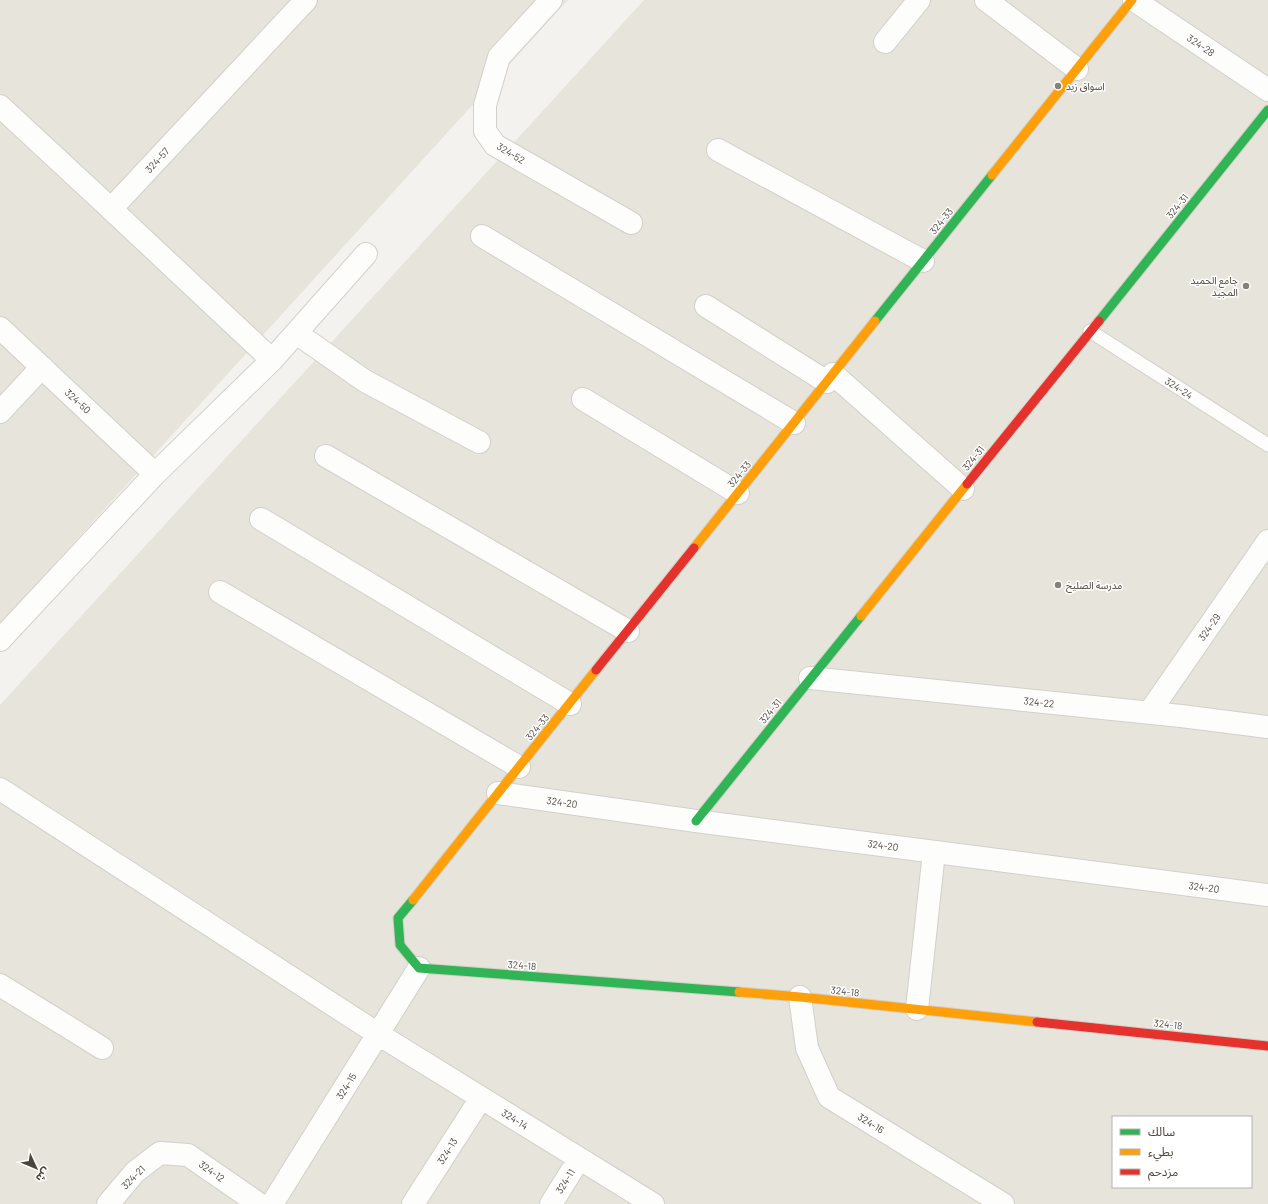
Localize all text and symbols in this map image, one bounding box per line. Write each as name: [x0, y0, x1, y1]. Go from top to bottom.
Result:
street label: 324-28: [1185, 31, 1217, 59]
place label: اسواق زيد: [1066, 80, 1105, 93]
marker: اسواق زيد: [1053, 81, 1063, 91]
street label: 324-52: [495, 140, 527, 166]
street label: 324-57: [142, 145, 172, 175]
street label: 324-31: [1163, 191, 1191, 221]
street label: 324-33: [927, 205, 955, 237]
place label: جامع الحميد المجيد: [1190, 274, 1238, 298]
marker: جامع الحميد المجيد: [1241, 281, 1251, 291]
street label: 324-24: [1163, 375, 1195, 401]
street label: 324-50: [63, 386, 93, 416]
street label: 324-31: [959, 443, 987, 473]
street label: 324-33: [725, 458, 753, 490]
place label: مدرسة الصليخ: [1066, 579, 1122, 593]
marker: مدرسة الصليخ: [1053, 580, 1063, 590]
street label: 324-29: [1195, 611, 1223, 643]
street label: 324-22: [1023, 694, 1055, 710]
street label: 324-31: [756, 696, 784, 726]
street label: 324-33: [523, 711, 551, 743]
street label: 324-20: [546, 794, 578, 810]
street label: 324-20: [867, 837, 899, 853]
street label: 324-20: [1188, 879, 1220, 895]
street label: 324-18: [507, 958, 537, 972]
street label: 324-18: [830, 984, 860, 998]
street label: 324-18: [1153, 1017, 1183, 1031]
street label: 324-15: [333, 1071, 359, 1101]
street label: 324-14: [500, 1106, 530, 1132]
street label: 324-16: [856, 1110, 886, 1136]
legend: [1112, 1116, 1252, 1188]
text: سالك: [1148, 1124, 1175, 1138]
street label: 324-13: [434, 1136, 460, 1166]
text: بطيء: [1148, 1144, 1174, 1162]
north arrow: [16, 1148, 56, 1188]
street label: 324-12: [197, 1158, 227, 1184]
street label: 324-21: [119, 1163, 147, 1191]
text: مزدحم: [1148, 1164, 1178, 1181]
text: ش: [33, 1165, 53, 1185]
street label: 324-11: [553, 1166, 577, 1196]

